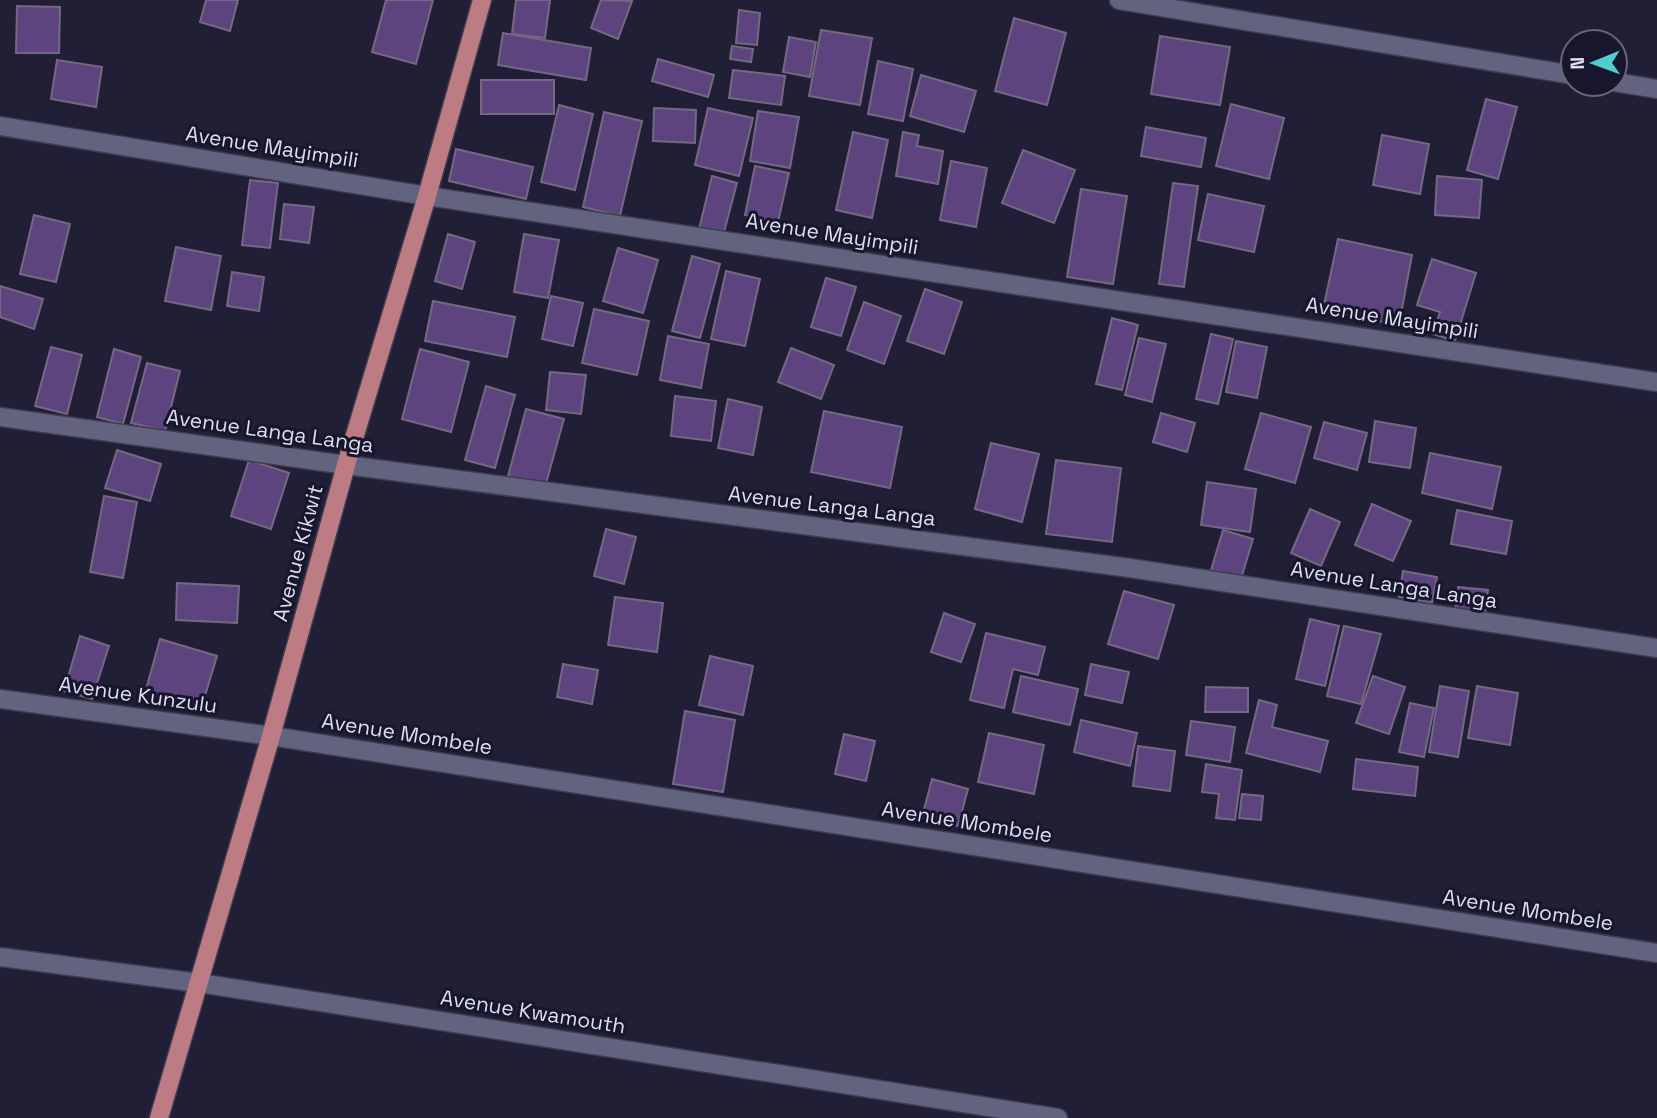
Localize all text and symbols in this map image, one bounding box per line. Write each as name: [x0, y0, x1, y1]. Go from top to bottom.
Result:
north arrow: [1559, 28, 1629, 98]
text: N: [1565, 57, 1590, 70]
street label: Avenue Mayimpili: [184, 120, 360, 173]
street label: Avenue Mayimpili: [744, 207, 920, 260]
street label: Avenue Mayimpili: [1304, 291, 1480, 344]
street label: Avenue Langa Langa: [165, 403, 375, 458]
street label: Avenue Langa Langa: [727, 479, 937, 532]
street label: Avenue Kikwit: [266, 482, 329, 624]
street label: Avenue Langa Langa: [1289, 555, 1499, 614]
street label: Avenue Kunzulu: [57, 670, 219, 719]
street label: Avenue Mombele: [320, 707, 494, 760]
street label: Avenue Mombele: [880, 795, 1054, 848]
street label: Avenue Mombele: [1441, 883, 1615, 936]
street label: Avenue Kwamouth: [439, 984, 628, 1039]

